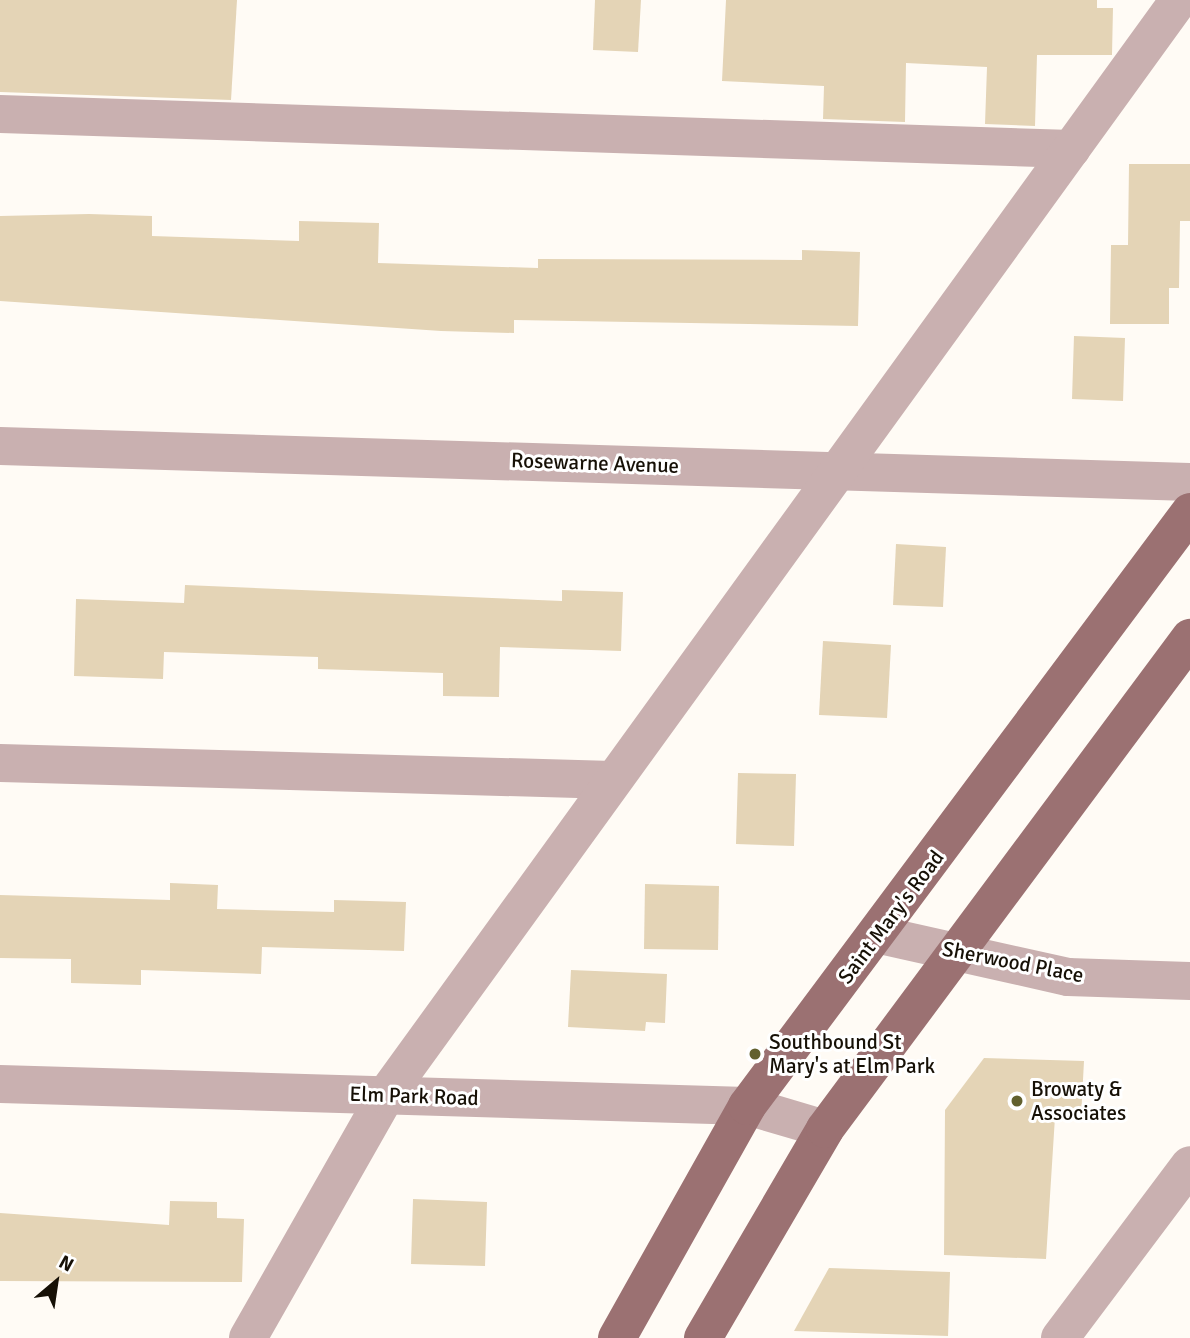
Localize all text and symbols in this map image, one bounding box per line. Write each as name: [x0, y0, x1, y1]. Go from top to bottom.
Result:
street label: Rosewarne Avenue: [510, 447, 680, 479]
street label: Saint Mary's Road: [833, 845, 949, 989]
street label: Sherwood Place: [940, 936, 1086, 988]
place label: Southbound St Mary's at Elm Park: [769, 1029, 935, 1079]
marker: Southbound St Mary's at Elm Park: [747, 1046, 763, 1062]
place label: Browaty & Associates: [1031, 1076, 1126, 1126]
street label: Elm Park Road: [349, 1081, 479, 1111]
marker: Browaty & Associates: [1009, 1093, 1025, 1109]
north arrow: [21, 1247, 91, 1317]
text: N: [55, 1250, 78, 1277]

